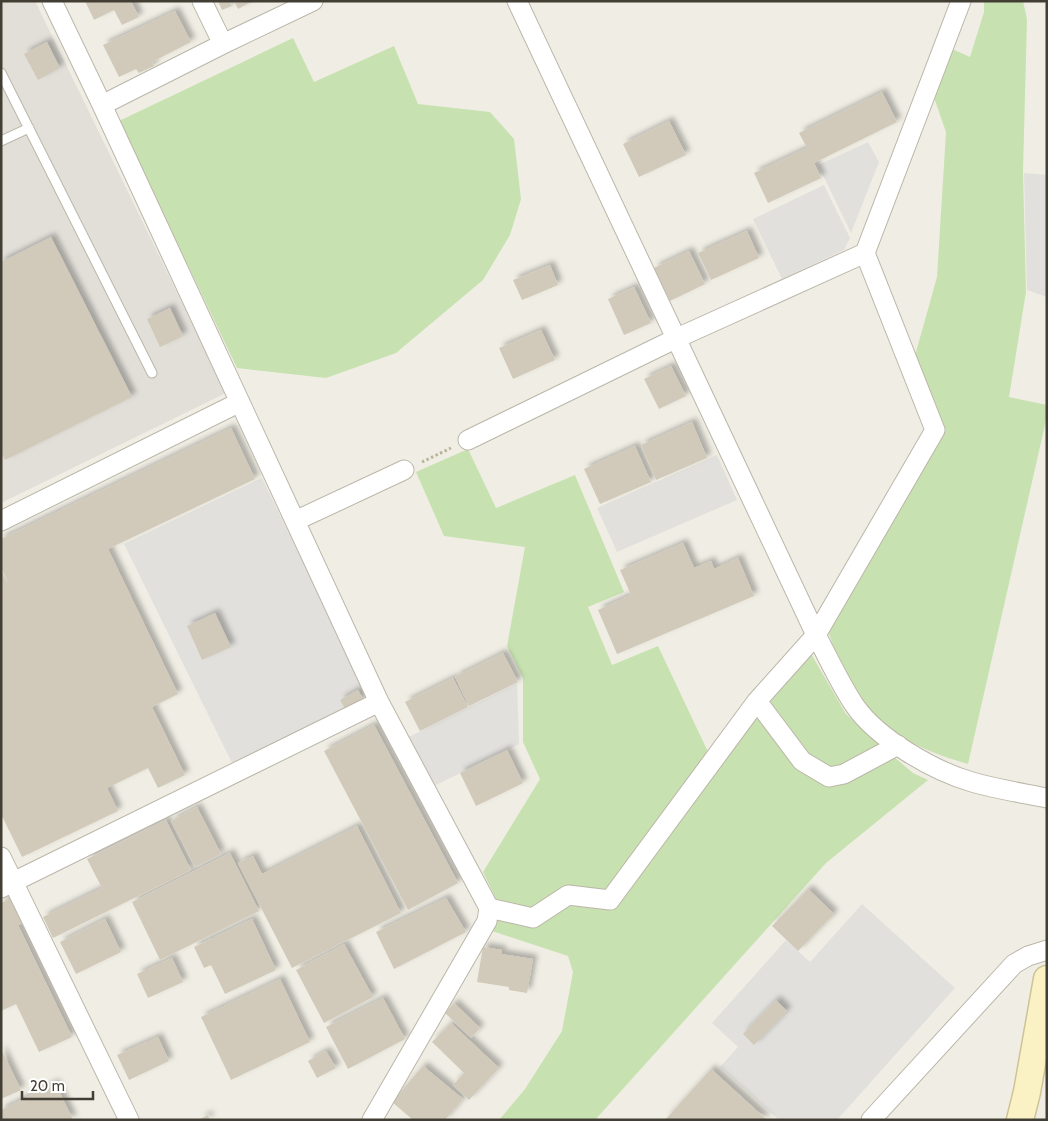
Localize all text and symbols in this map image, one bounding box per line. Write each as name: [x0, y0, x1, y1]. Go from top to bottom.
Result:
scale bar: [22, 1068, 94, 1100]
text: 20 m: [30, 1077, 65, 1095]

